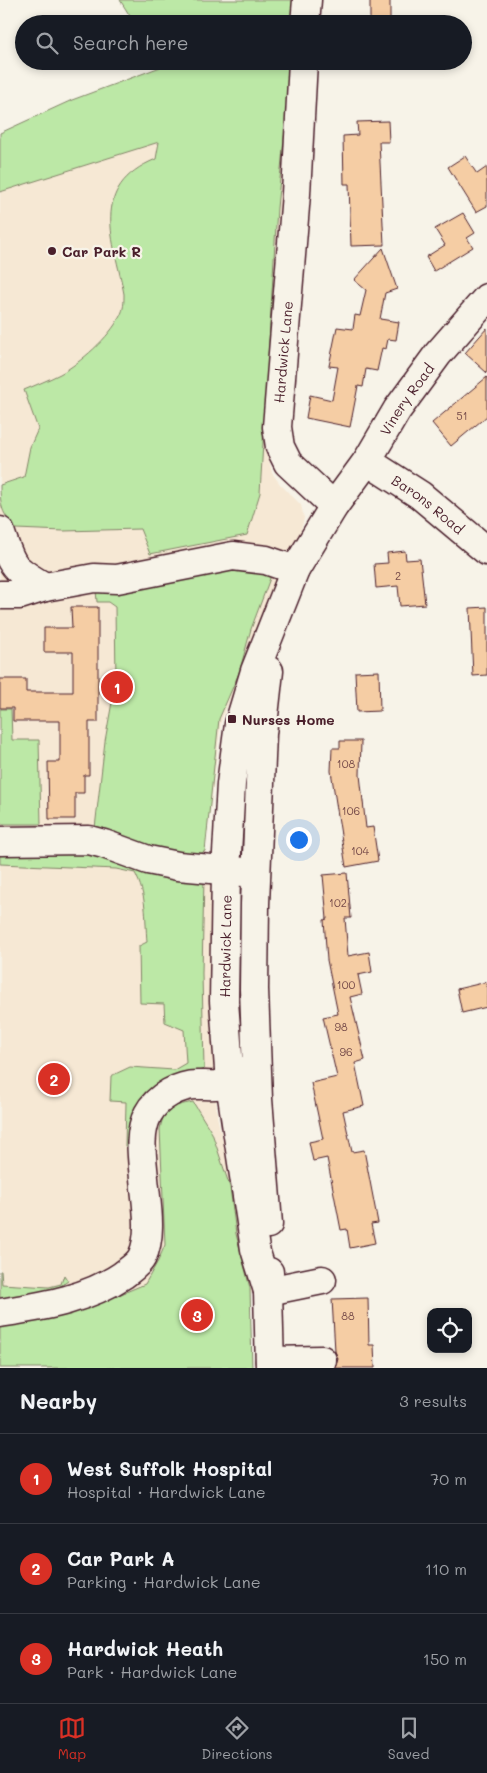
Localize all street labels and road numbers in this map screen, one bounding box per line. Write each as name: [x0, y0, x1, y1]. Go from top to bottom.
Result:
street label: Hardwick Lane: [269, 300, 297, 404]
street label: Vinery Road: [375, 359, 438, 438]
street label: Barons Road: [388, 470, 469, 538]
street label: Hardwick Lane: [215, 895, 235, 997]

